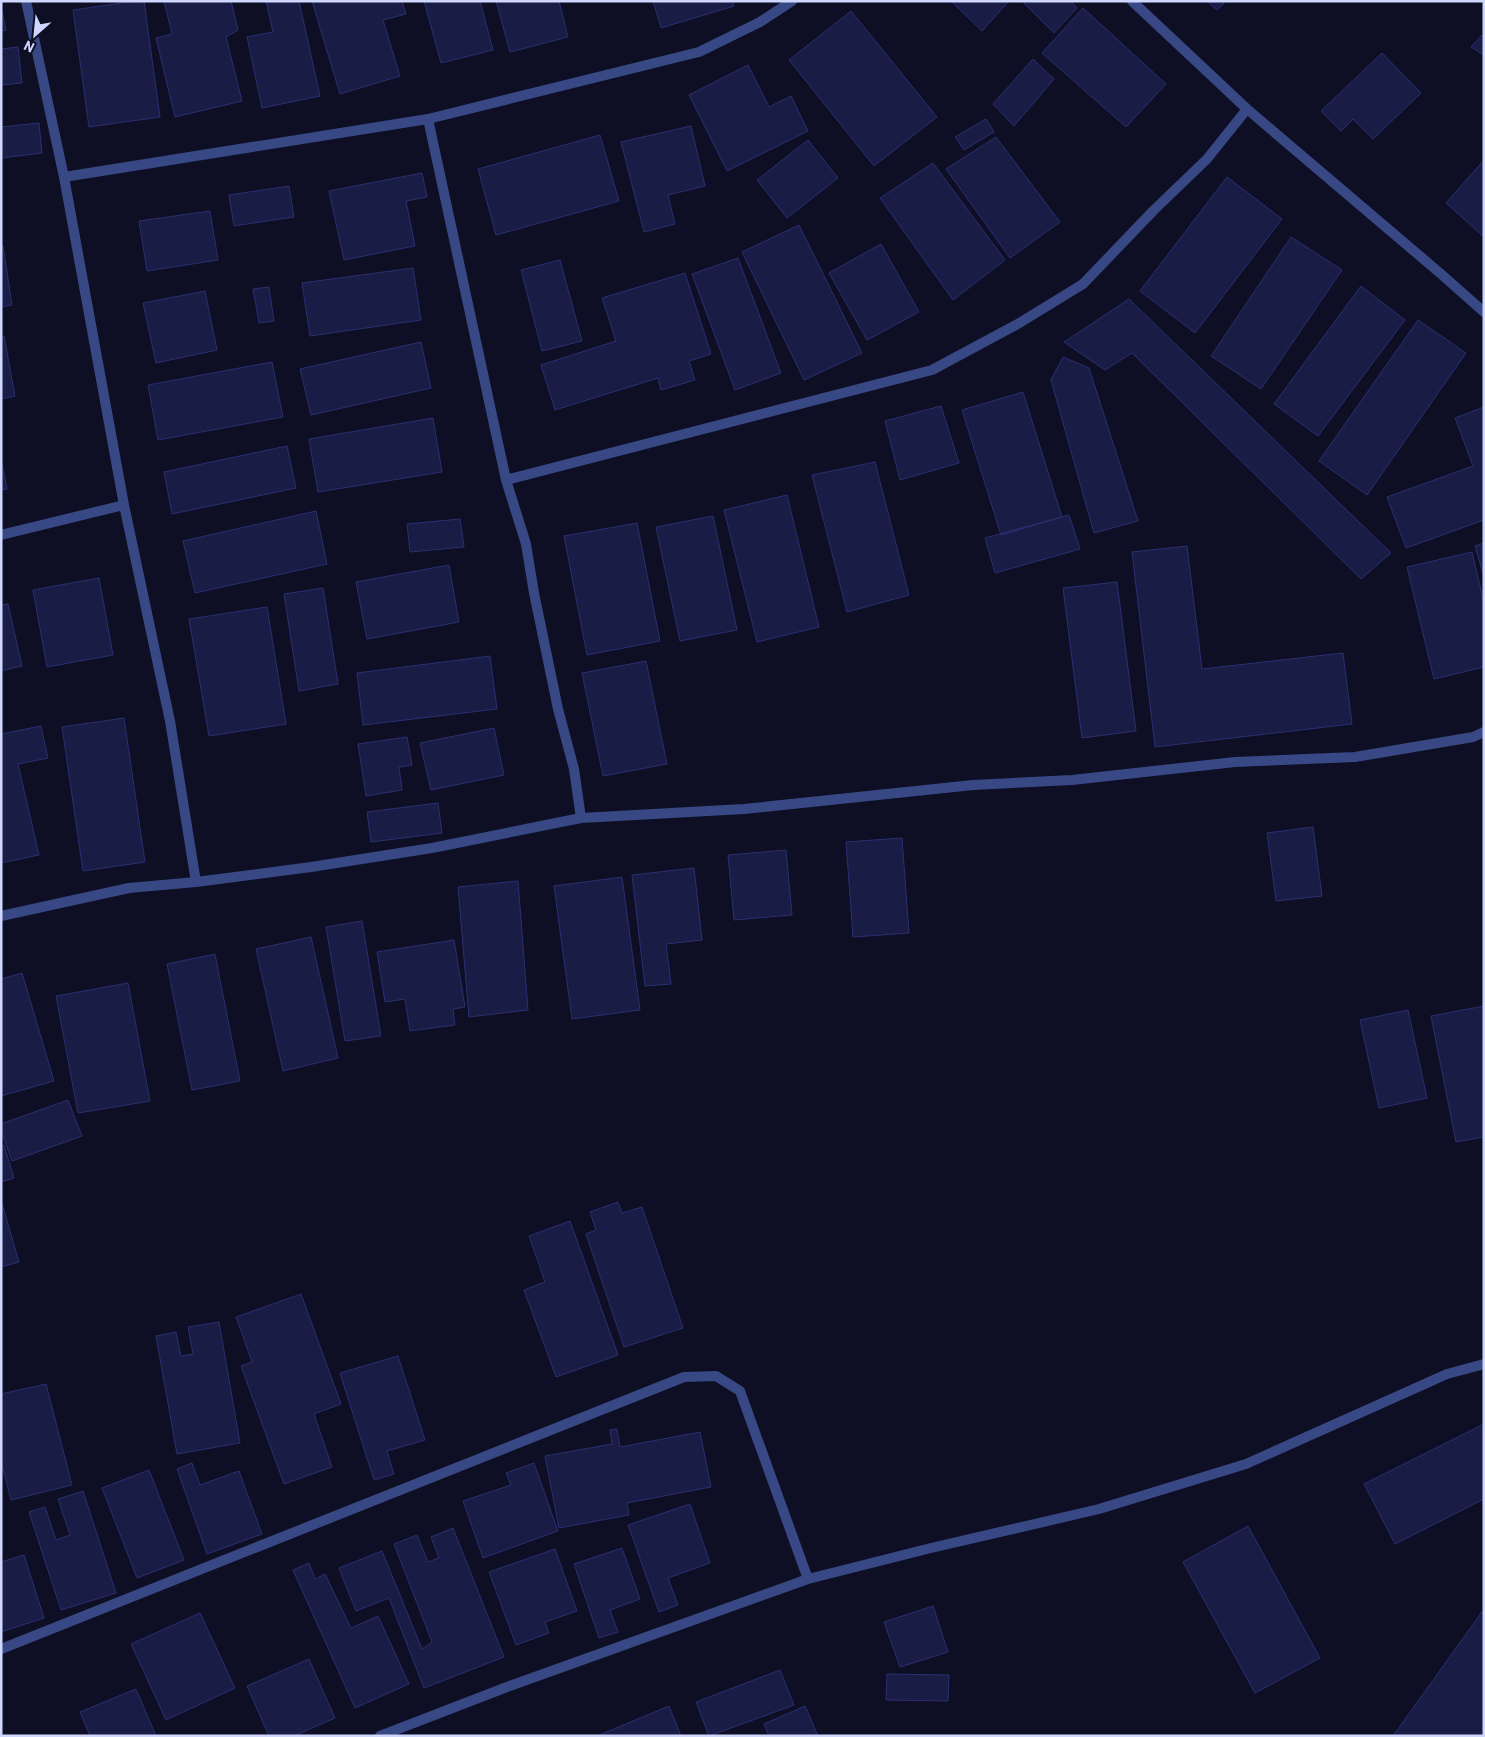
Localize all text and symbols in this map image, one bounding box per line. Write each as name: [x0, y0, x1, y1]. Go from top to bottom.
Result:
north arrow: [10, 10, 60, 60]
text: N: [21, 37, 37, 57]

